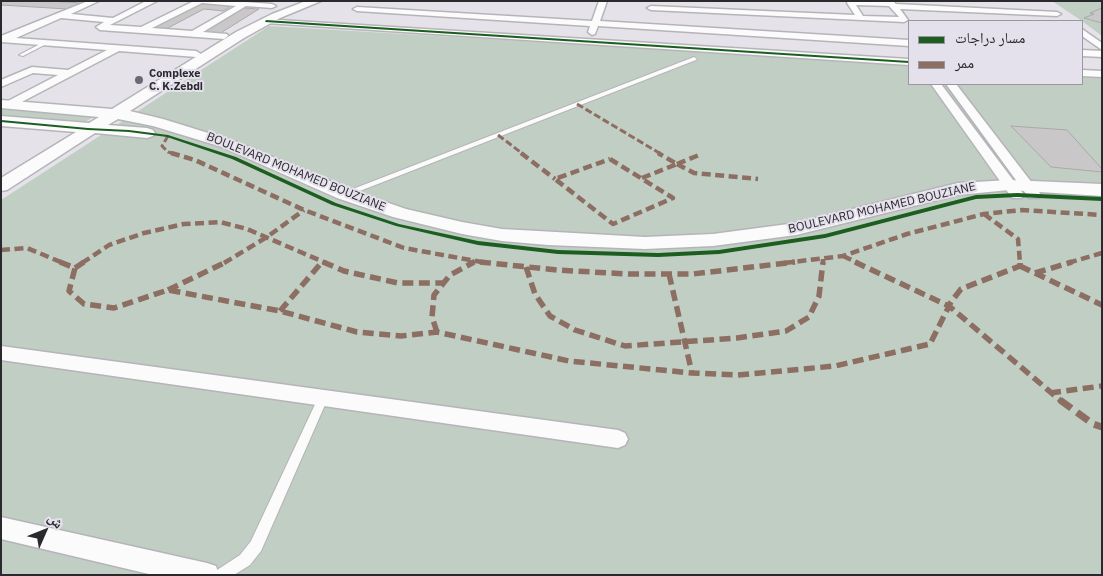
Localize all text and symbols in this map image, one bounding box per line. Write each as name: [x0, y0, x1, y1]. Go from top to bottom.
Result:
legend: [908, 20, 1083, 85]
text: مسار دراجات: [955, 28, 1025, 47]
text: ممر: [955, 53, 974, 72]
place label: Complexe C. K.Zebdi: [149, 67, 203, 93]
marker: Complexe C. K.Zebdi: [133, 74, 145, 86]
street label: BOULEVARD MOHAMED BOUZIANE: [204, 129, 388, 215]
street label: BOULEVARD MOHAMED BOUZIANE: [787, 179, 977, 237]
north arrow: [20, 506, 70, 556]
text: ش: [44, 509, 67, 532]

